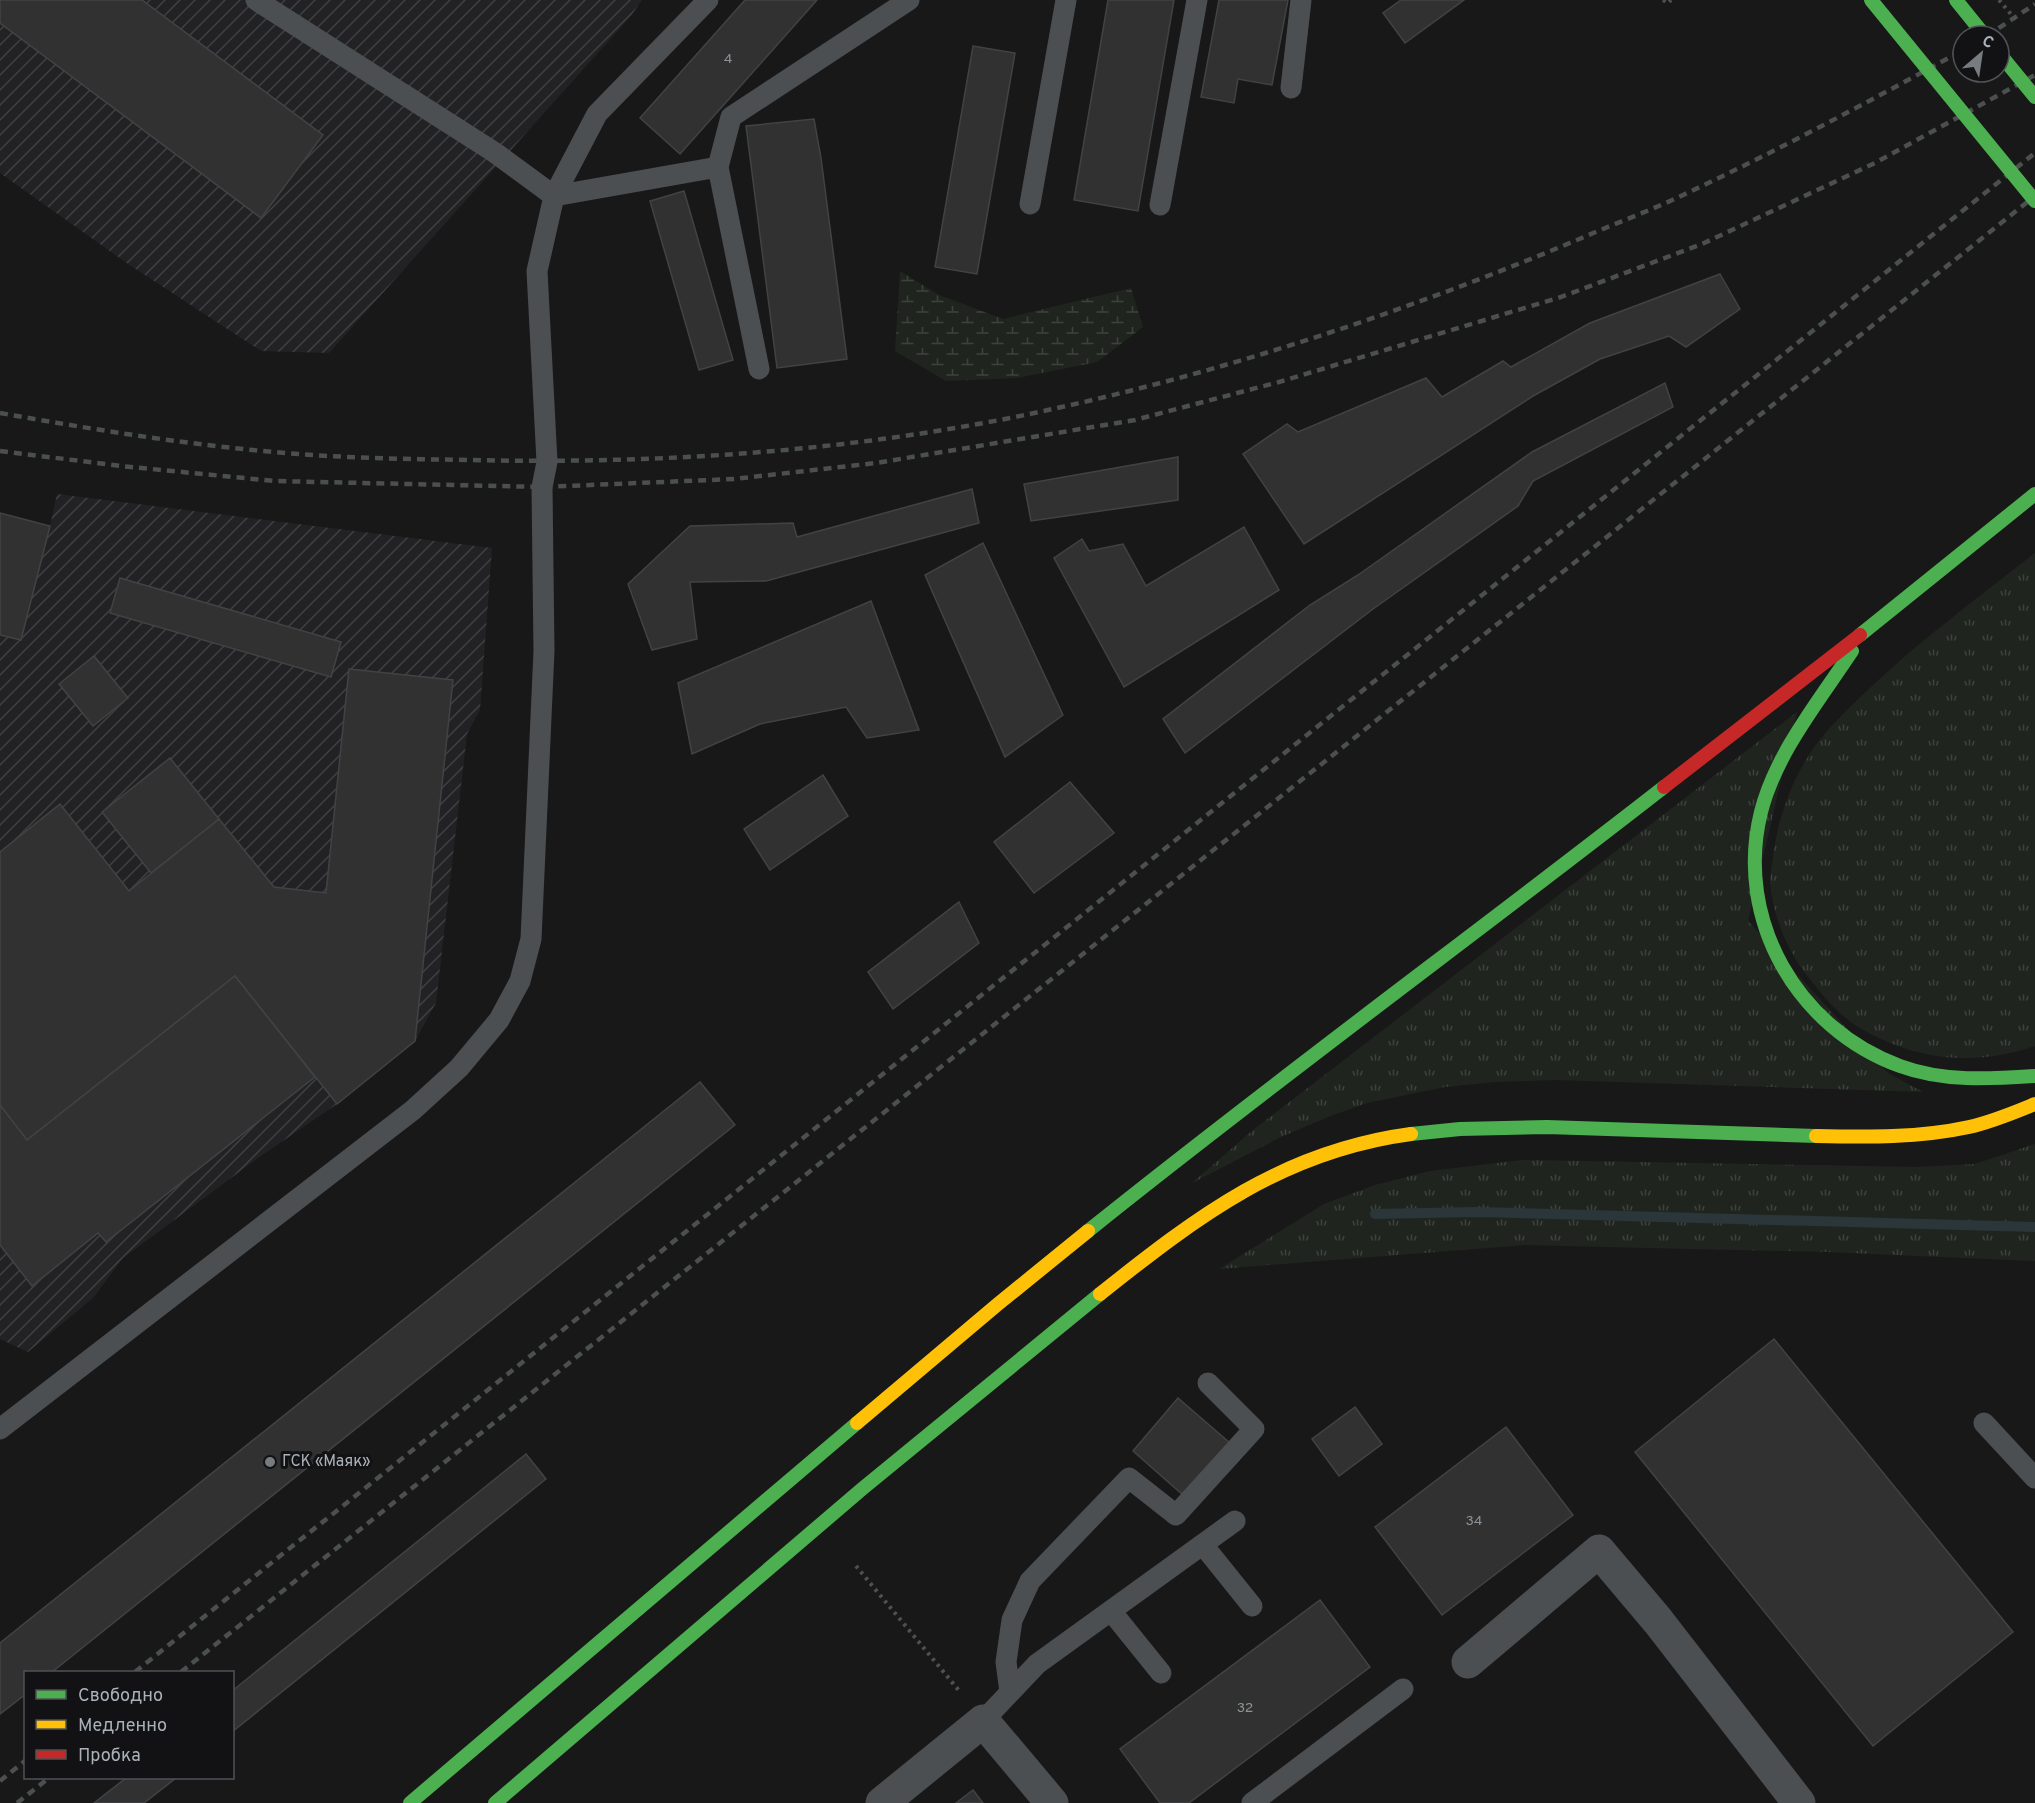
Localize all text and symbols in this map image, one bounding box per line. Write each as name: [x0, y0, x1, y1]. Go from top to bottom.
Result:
north arrow: [1951, 24, 2011, 84]
text: С: [1978, 31, 1997, 54]
house number: 4: [724, 51, 732, 68]
place label: ГСК «Маяк»: [282, 1452, 371, 1472]
marker: ГСК «Маяк»: [263, 1455, 277, 1469]
house number: 34: [1465, 1513, 1483, 1530]
legend: [24, 1671, 234, 1779]
text: Свободно: [78, 1685, 163, 1708]
house number: 32: [1237, 1700, 1253, 1717]
text: Медленно: [78, 1715, 167, 1738]
text: Пробка: [78, 1745, 141, 1768]

